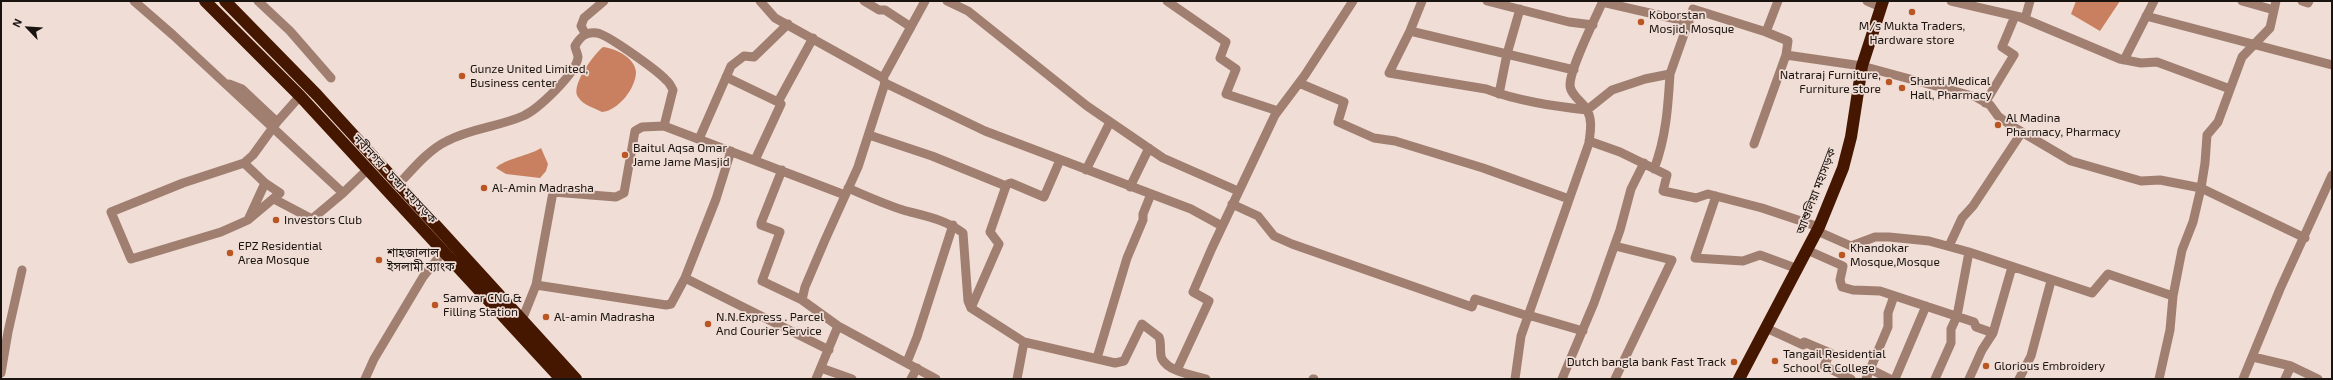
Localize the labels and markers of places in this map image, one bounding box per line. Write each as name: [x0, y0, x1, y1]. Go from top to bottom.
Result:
marker: M/s Mukta Traders, Hardware store: [1907, 7, 1917, 17]
place label: Koborstan Mosjid, Mosque: [1649, 8, 1734, 36]
marker: Koborstan Mosjid, Mosque: [1636, 17, 1646, 27]
place label: M/s Mukta Traders, Hardware store: [1859, 19, 1965, 47]
place label: Gunze United Limited, Business center: [470, 62, 588, 90]
place label: Natraraj Furniture, Furniture store: [1780, 68, 1881, 96]
marker: Gunze United Limited, Business center: [457, 71, 467, 81]
place label: Shanti Medical Hall, Pharmacy: [1910, 74, 1992, 102]
marker: Natraraj Furniture, Furniture store: [1884, 77, 1894, 87]
marker: Shanti Medical Hall, Pharmacy: [1897, 83, 1907, 93]
place label: Al Madina Pharmacy, Pharmacy: [2006, 111, 2121, 139]
marker: Al Madina Pharmacy, Pharmacy: [1993, 120, 2003, 130]
place label: Baitul Aqsa Omar Jame Jame Masjid: [633, 141, 730, 169]
marker: Baitul Aqsa Omar Jame Jame Masjid: [620, 150, 630, 160]
place label: Al-Amin Madrasha: [492, 181, 594, 195]
marker: Al-Amin Madrasha: [479, 183, 489, 193]
place label: Investors Club: [284, 213, 362, 227]
marker: Investors Club: [271, 215, 281, 225]
place label: EPZ Residential Area Mosque: [238, 239, 322, 267]
place label: Khandokar Mosque,Mosque: [1850, 241, 1940, 269]
place label: শাহজালাল ইসলামী ব্যাংক: [387, 246, 455, 274]
marker: EPZ Residential Area Mosque: [225, 248, 235, 258]
marker: Khandokar Mosque,Mosque: [1837, 250, 1847, 260]
marker: শাহজালাল ইসলামী ব্যাংক: [374, 255, 384, 265]
place label: Samvar CNG & Filling Station: [443, 291, 522, 319]
marker: Samvar CNG & Filling Station: [430, 300, 440, 310]
place label: Al-amin Madrasha: [554, 310, 655, 324]
place label: N.N.Express . Parcel And Courier Service: [716, 310, 824, 338]
marker: Al-amin Madrasha: [541, 312, 551, 322]
marker: N.N.Express . Parcel And Courier Service: [703, 319, 713, 329]
place label: Tangail Residential School & College: [1783, 347, 1886, 375]
place label: Dutch bangla bank Fast Track: [1567, 355, 1726, 369]
marker: Tangail Residential School & College: [1770, 356, 1780, 366]
marker: Dutch bangla bank Fast Track: [1729, 357, 1739, 367]
place label: Glorious Embroidery: [1994, 359, 2105, 373]
marker: Glorious Embroidery: [1981, 361, 1991, 371]

